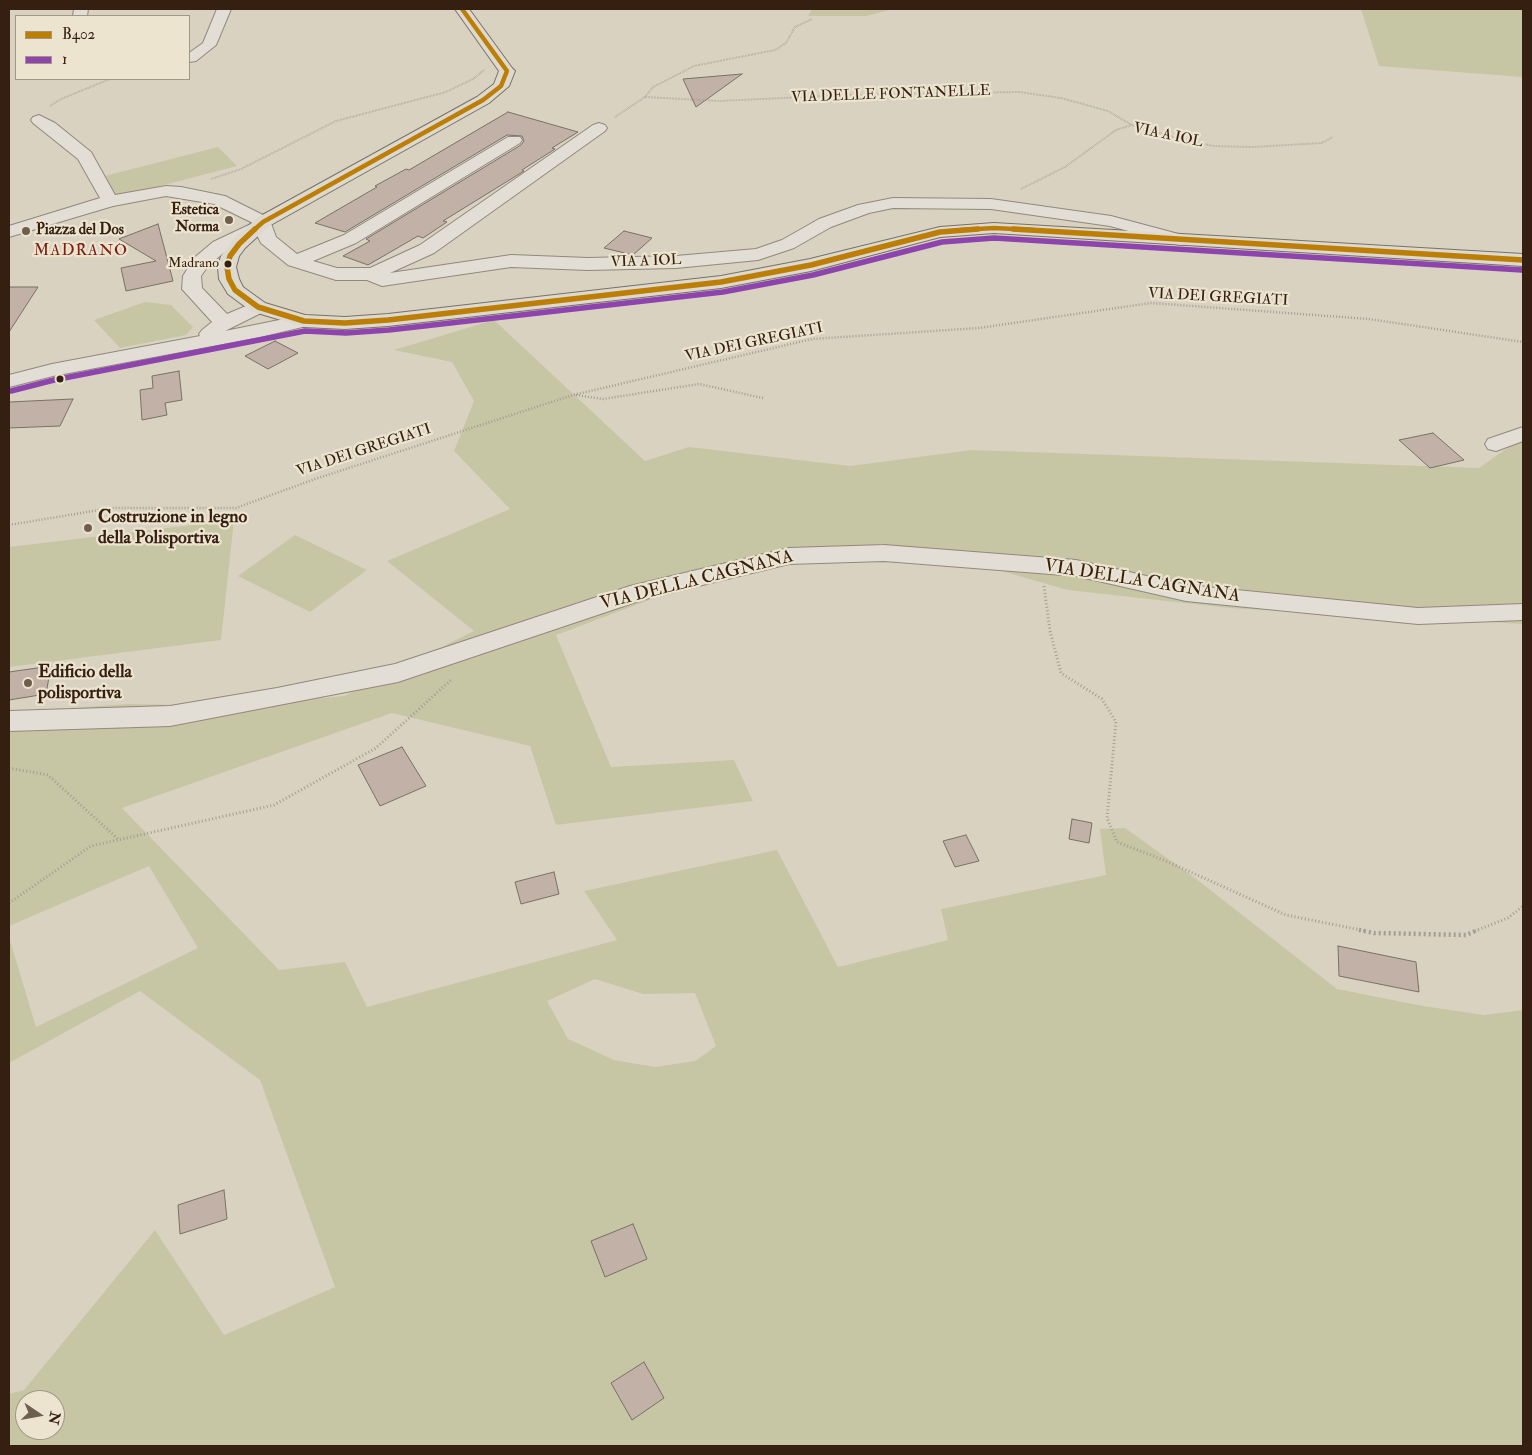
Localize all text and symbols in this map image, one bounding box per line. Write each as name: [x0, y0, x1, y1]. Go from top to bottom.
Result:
legend: [15, 15, 190, 80]
text: B402: [62, 25, 95, 44]
text: 1: [62, 50, 67, 69]
street label: VIA DELLE FONTANELLE: [791, 83, 991, 107]
street label: VIA A IOL: [1131, 120, 1205, 152]
place label: Estetica Norma: [171, 202, 219, 237]
marker: Estetica Norma: [223, 214, 235, 226]
place label: Piazza del Dos: [36, 222, 124, 240]
marker: Piazza del Dos: [20, 225, 32, 237]
district label: MADRANO: [33, 242, 129, 262]
street label: VIA A IOL: [610, 252, 682, 272]
place label: Madrano: [168, 256, 219, 272]
marker: Madrano: [223, 259, 233, 269]
street label: VIA DEI GREGIATI: [1147, 285, 1289, 311]
street label: VIA DEI GREGIATI: [683, 320, 825, 366]
unlabelled marker: [55, 374, 65, 384]
street label: VIA DEI GREGIATI: [294, 421, 434, 481]
place label: Costruzione in legno della Polisportiva: [98, 507, 247, 550]
marker: Costruzione in legno della Polisportiva: [82, 522, 94, 534]
street label: VIA DELLA CAGNANA: [598, 547, 796, 615]
street label: VIA DELLA CAGNANA: [1042, 556, 1242, 608]
place label: Edificio della polisportiva: [38, 662, 132, 704]
marker: Edificio della polisportiva: [22, 677, 34, 689]
north arrow: [15, 1390, 65, 1440]
text: N: [45, 1410, 64, 1426]

